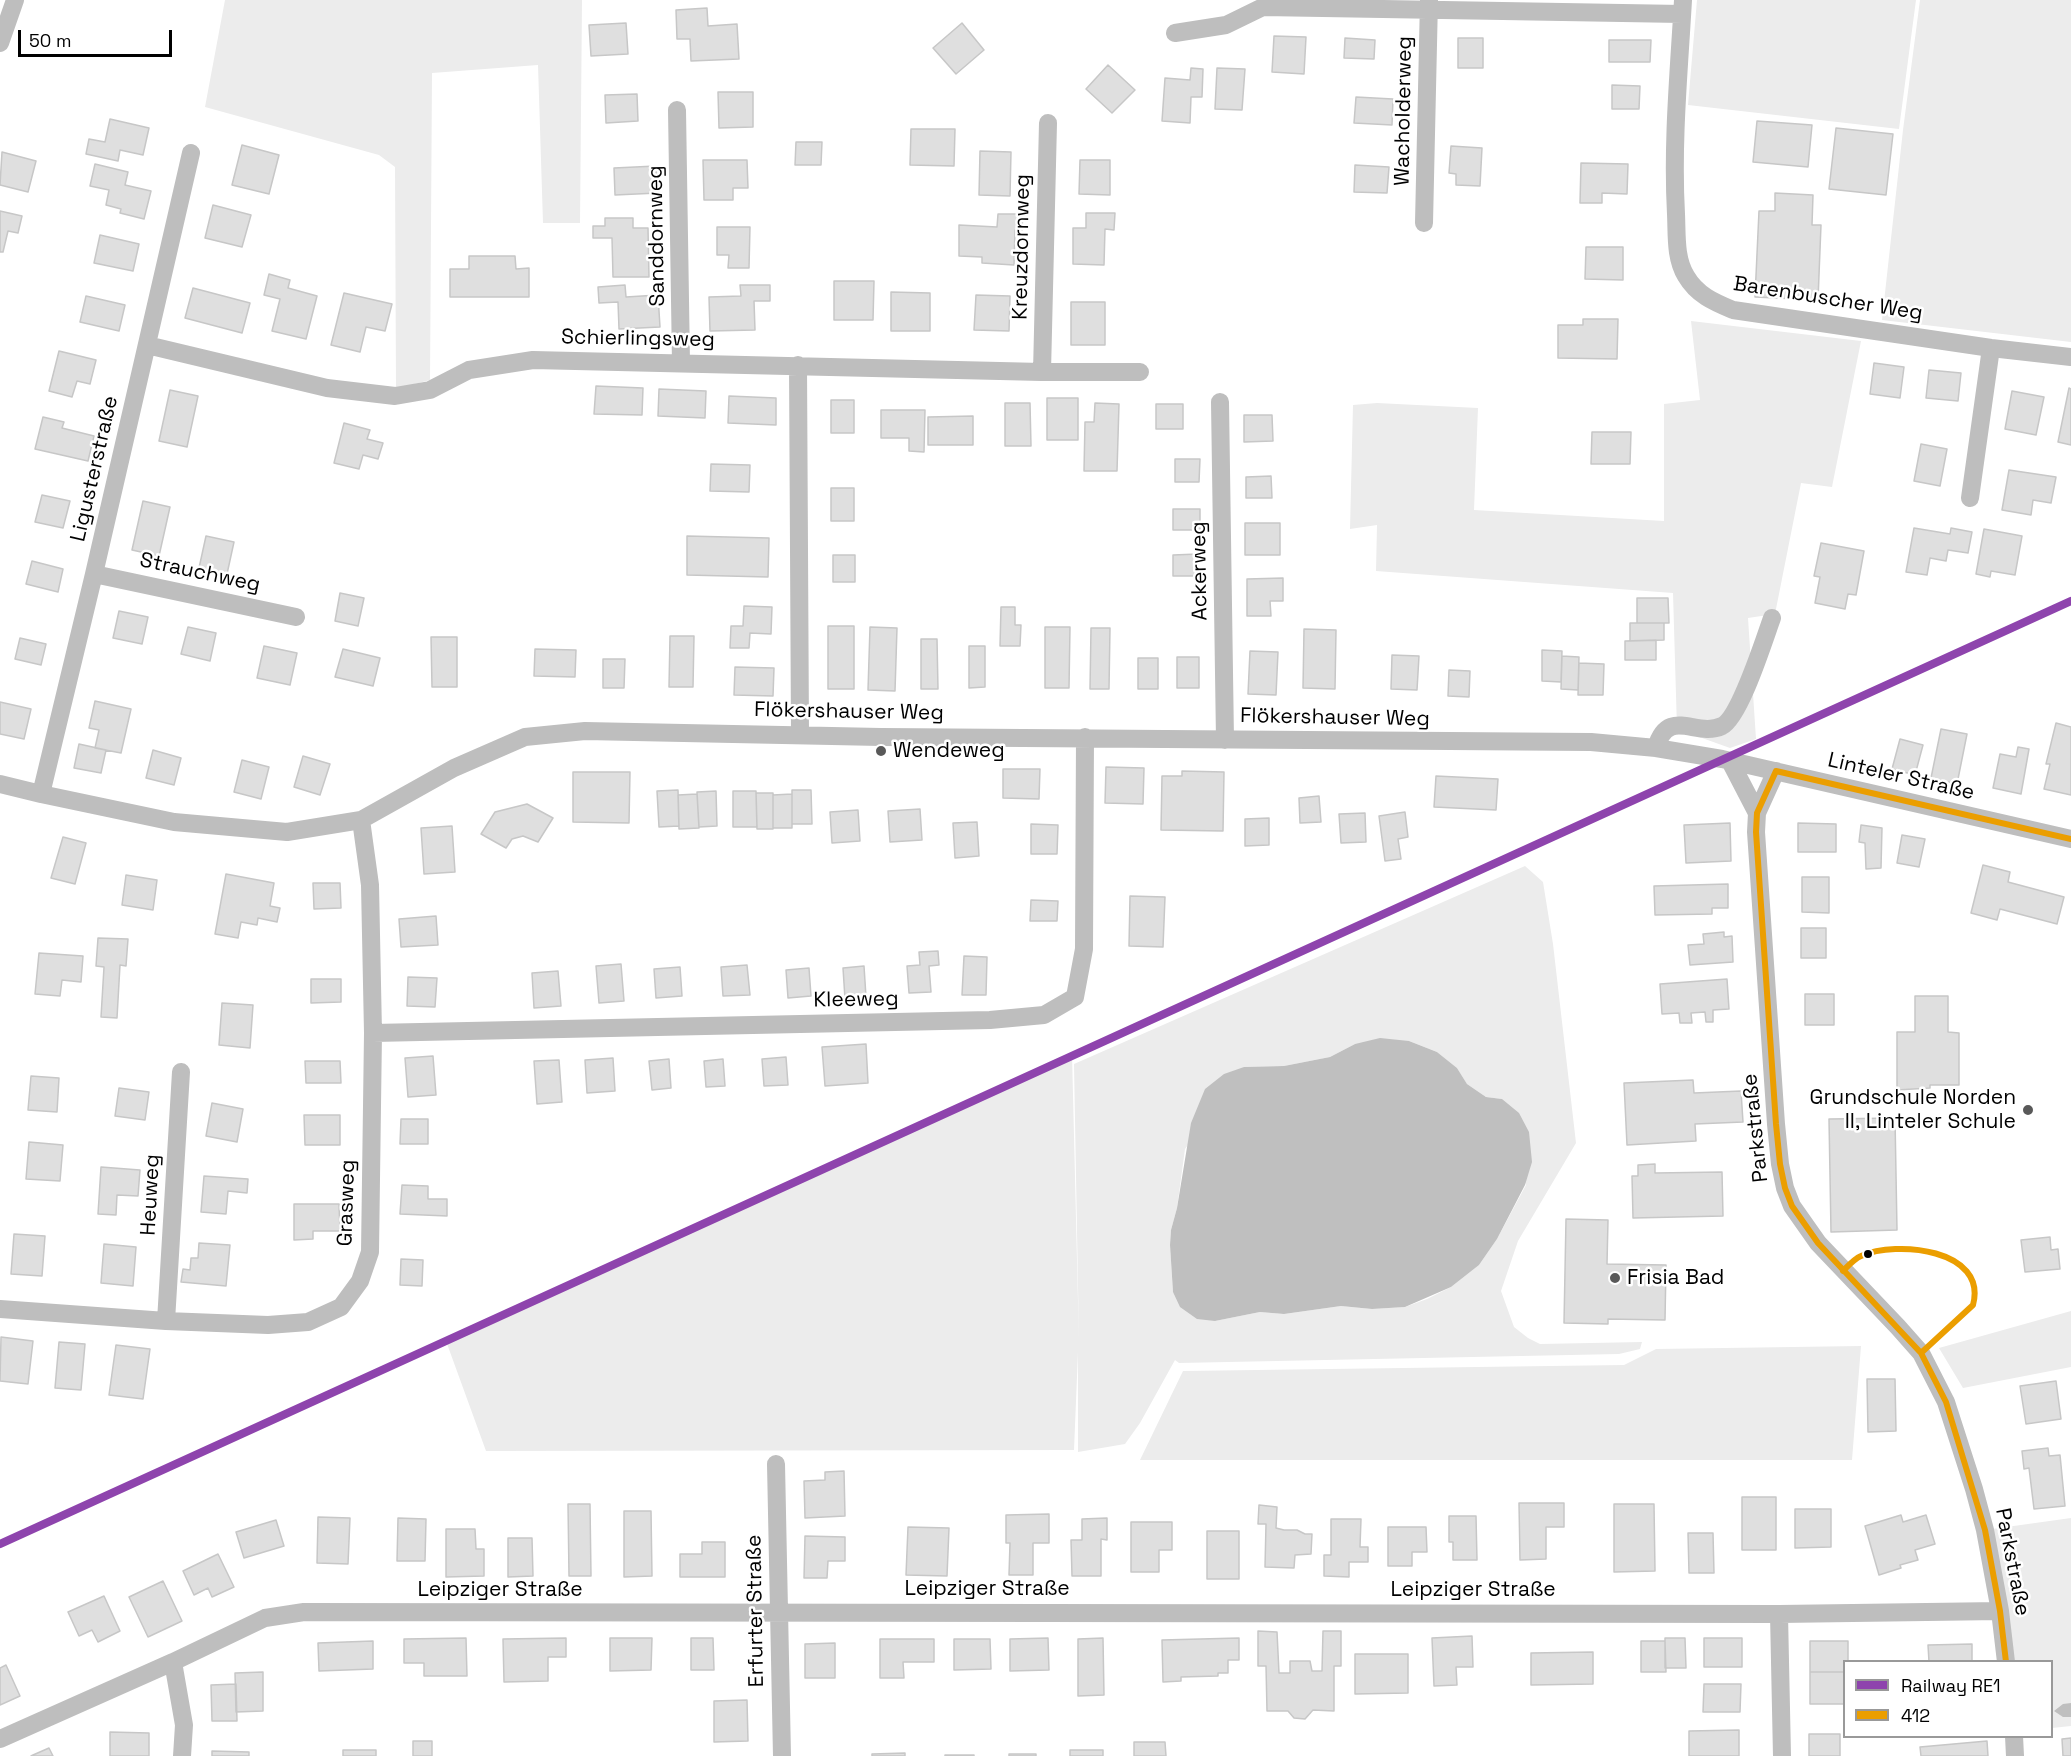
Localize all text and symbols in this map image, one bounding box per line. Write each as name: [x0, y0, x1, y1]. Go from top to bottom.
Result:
scale bar: [21, 18, 176, 56]
text: 50 m: [29, 29, 71, 52]
street label: Wacholderweg: [1390, 36, 1418, 186]
street label: Sanddornweg: [643, 165, 671, 307]
street label: Kreuzdornweg: [1008, 174, 1036, 320]
street label: Barenbuscher Weg: [1731, 272, 1925, 326]
street label: Schierlingsweg: [561, 325, 715, 353]
street label: Ligusterstraße: [66, 394, 124, 544]
street label: Ackerweg: [1187, 521, 1213, 621]
street label: Strauchweg: [137, 548, 263, 598]
street label: Flökershauser Weg: [754, 698, 944, 726]
street label: Flökershauser Weg: [1240, 704, 1430, 732]
place label: Wendeweg: [893, 738, 1005, 764]
marker: Wendeweg: [874, 744, 888, 758]
street label: Linteler Straße: [1825, 748, 1977, 806]
street label: Kleeweg: [813, 987, 899, 1013]
street label: Parkstraße: [1738, 1072, 1774, 1184]
place label: Grundschule Norden II, Linteler Schule: [1810, 1085, 2016, 1135]
marker: Grundschule Norden II, Linteler Schule: [2021, 1103, 2035, 1117]
street label: Heuweg: [136, 1154, 166, 1236]
street label: Grasweg: [333, 1159, 361, 1247]
unlabelled marker: [1862, 1248, 1874, 1260]
place label: Frisia Bad: [1627, 1265, 1724, 1291]
marker: Frisia Bad: [1608, 1271, 1622, 1285]
street label: Parkstraße: [1989, 1506, 2035, 1618]
street label: Erfurter Straße: [742, 1534, 770, 1688]
street label: Leipziger Straße: [904, 1576, 1070, 1602]
street label: Leipziger Straße: [417, 1577, 583, 1603]
street label: Leipziger Straße: [1390, 1577, 1556, 1603]
legend: [1843, 1660, 2053, 1738]
text: Railway RE1: [1901, 1674, 2001, 1697]
text: 412: [1901, 1704, 1930, 1727]

